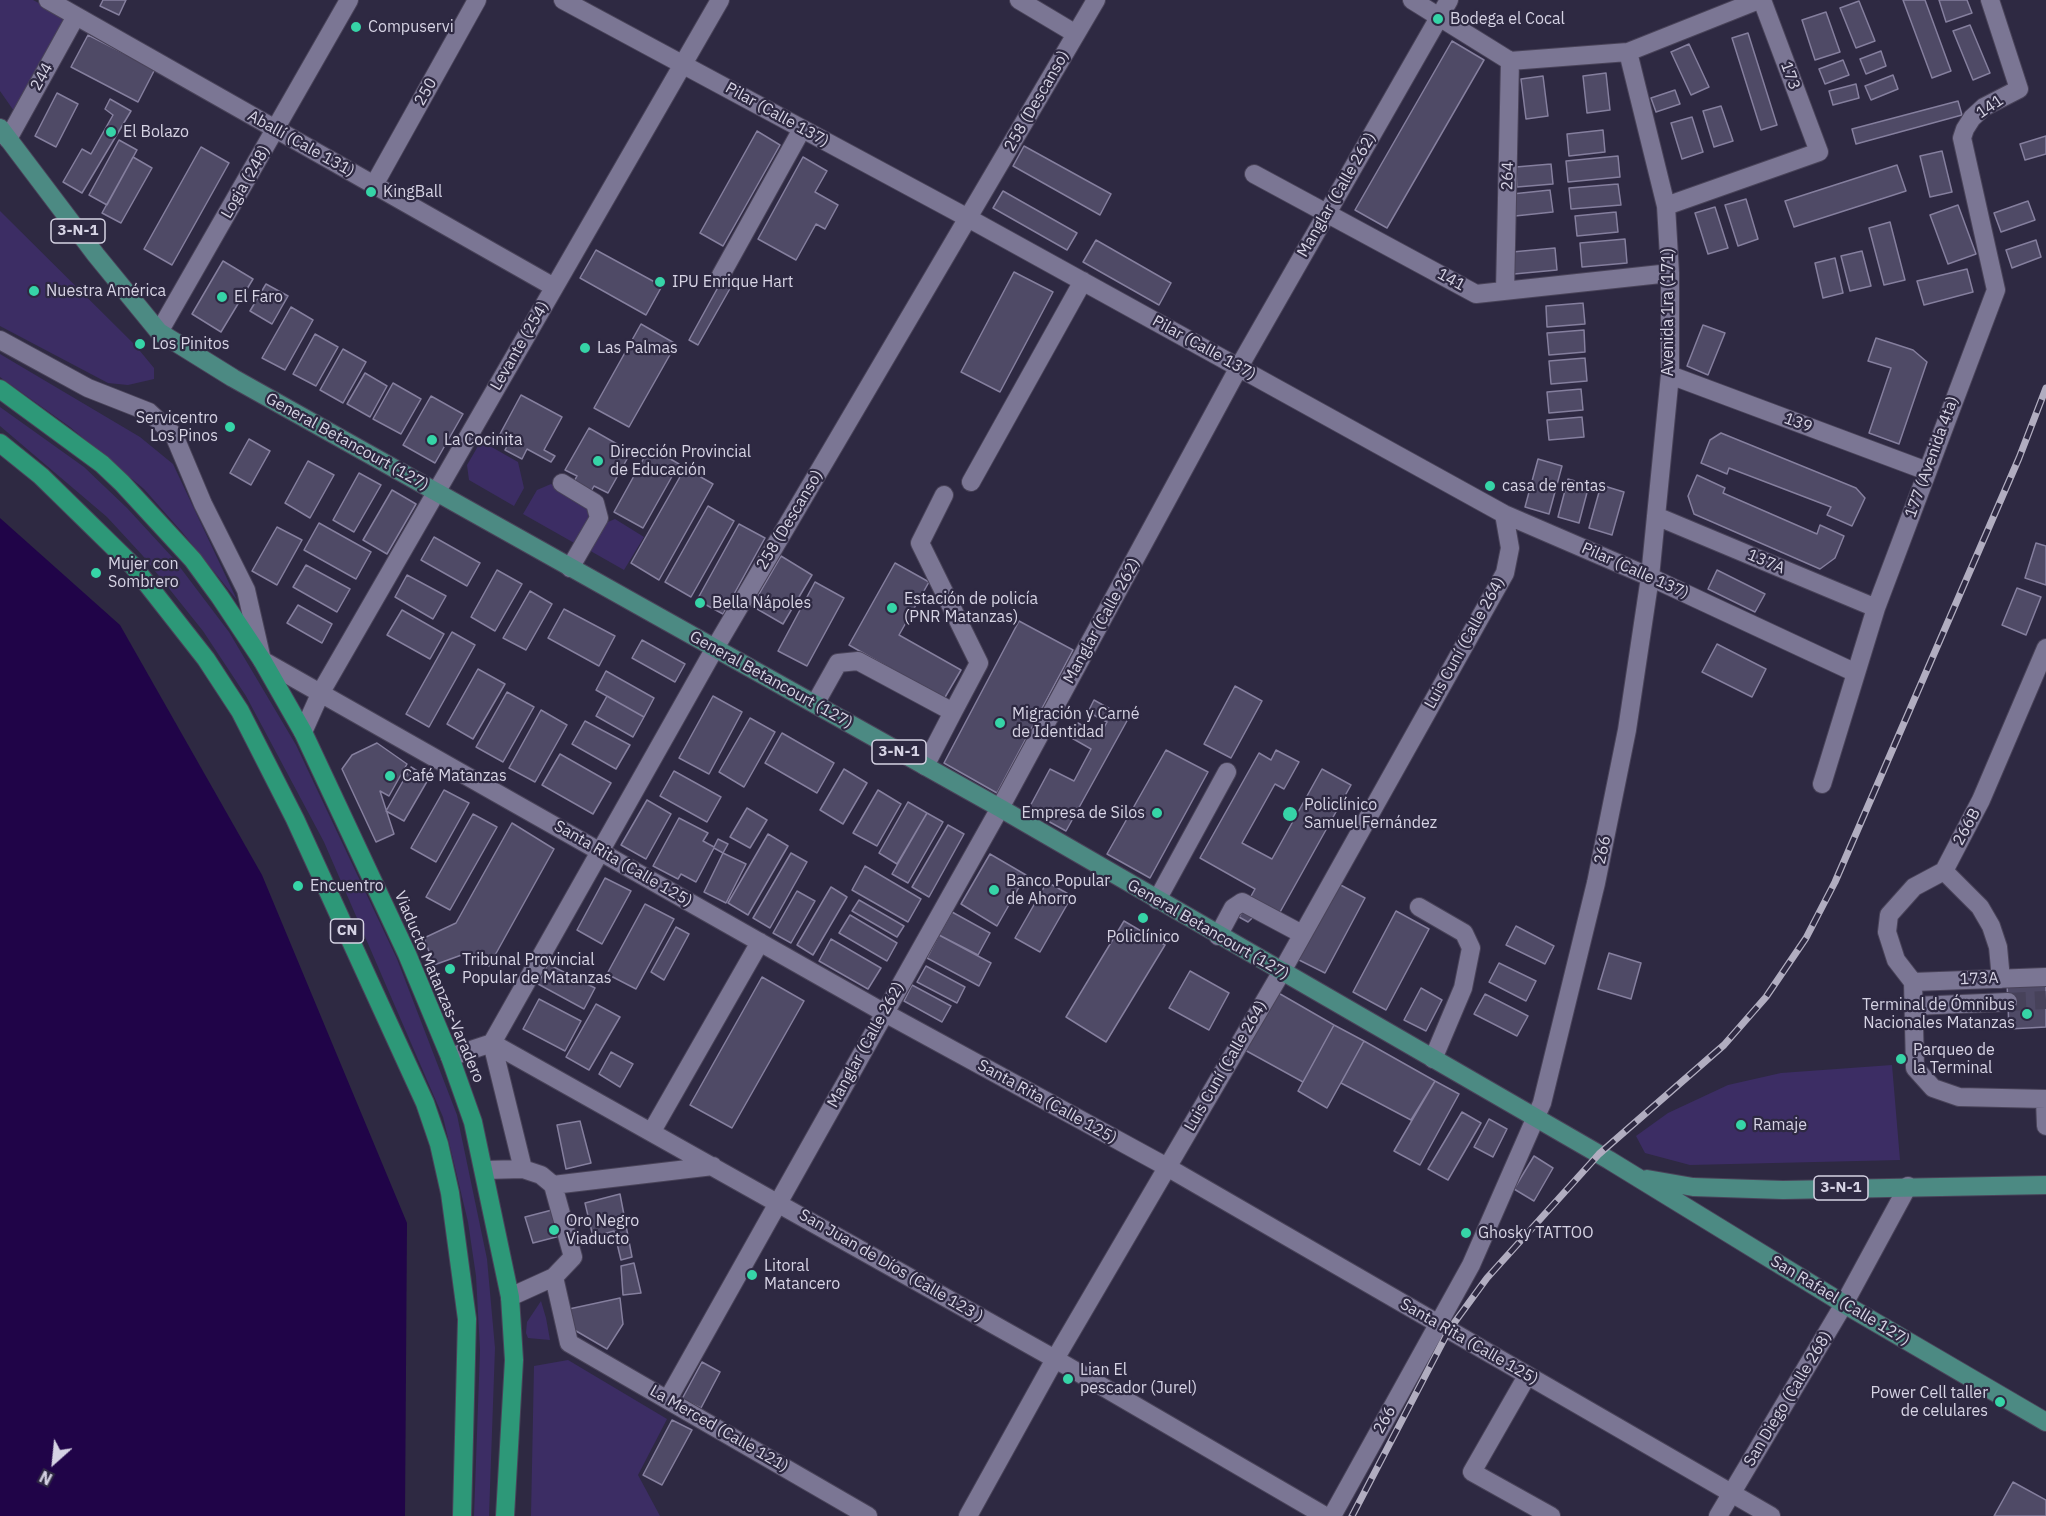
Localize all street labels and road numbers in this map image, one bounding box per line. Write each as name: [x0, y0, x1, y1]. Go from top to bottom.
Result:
street label: 258 (Descanso): [1000, 47, 1074, 155]
street label: 173: [1776, 59, 1804, 93]
street label: 244: [27, 60, 57, 94]
street label: 250: [411, 75, 441, 109]
street label: Pilar (Calle 137): [722, 79, 832, 151]
street label: 141: [1973, 91, 2007, 123]
street label: Aballí (Cale 131): [244, 107, 358, 181]
street label: Manglar (Calle 262): [1293, 129, 1381, 261]
street label: Logia (248): [217, 142, 275, 222]
street label: 264: [1498, 161, 1518, 191]
road number: 3-N-1: [51, 219, 105, 243]
street label: Avenida 1ra (171): [1658, 248, 1678, 376]
street label: 141: [1434, 265, 1468, 295]
street label: Levante (254): [487, 298, 553, 394]
street label: Pilar (Calle 137): [1149, 312, 1259, 384]
street label: General Betancourt (127): [262, 389, 432, 495]
street label: 177 (Avenida 4ta): [1901, 393, 1963, 521]
street label: 139: [1781, 409, 1815, 437]
street label: 258 (Descanso): [753, 467, 827, 573]
street label: Pilar (Calle 137): [1578, 539, 1692, 603]
street label: 137A: [1744, 546, 1788, 578]
street label: Manglar (Calle 262): [1059, 555, 1145, 687]
street label: Luis Cuní (Calle 264): [1421, 574, 1509, 712]
street label: General Betancourt (127): [686, 627, 856, 733]
road number: 3-N-1: [872, 740, 926, 764]
street label: 266B: [1949, 805, 1985, 849]
street label: Santa Rita (Calle 125): [551, 817, 695, 911]
street label: 266: [1591, 834, 1615, 866]
street label: General Betancourt (127): [1124, 876, 1292, 984]
street label: Viaducto Matanzas-Varadero: [390, 888, 488, 1086]
road number: CN: [330, 919, 364, 943]
street label: 173A: [1959, 969, 1999, 989]
street label: Manglar (Calle 262): [823, 979, 909, 1111]
street label: Luis Cuní (Calle 264): [1181, 997, 1271, 1135]
street label: Santa Rita (Calle 125): [974, 1056, 1120, 1148]
road number: 3-N-1: [1814, 1176, 1868, 1200]
street label: San Juan de Díos (Calle 123 ): [796, 1205, 986, 1327]
street label: San Rafael (Calle 127): [1767, 1252, 1913, 1350]
street label: Santa Rita (Calle 125): [1397, 1295, 1541, 1389]
street label: San Diego (Calle 268): [1740, 1328, 1836, 1470]
street label: La Merced (Calle 121): [646, 1381, 792, 1477]
street label: 266: [1370, 1403, 1400, 1437]

